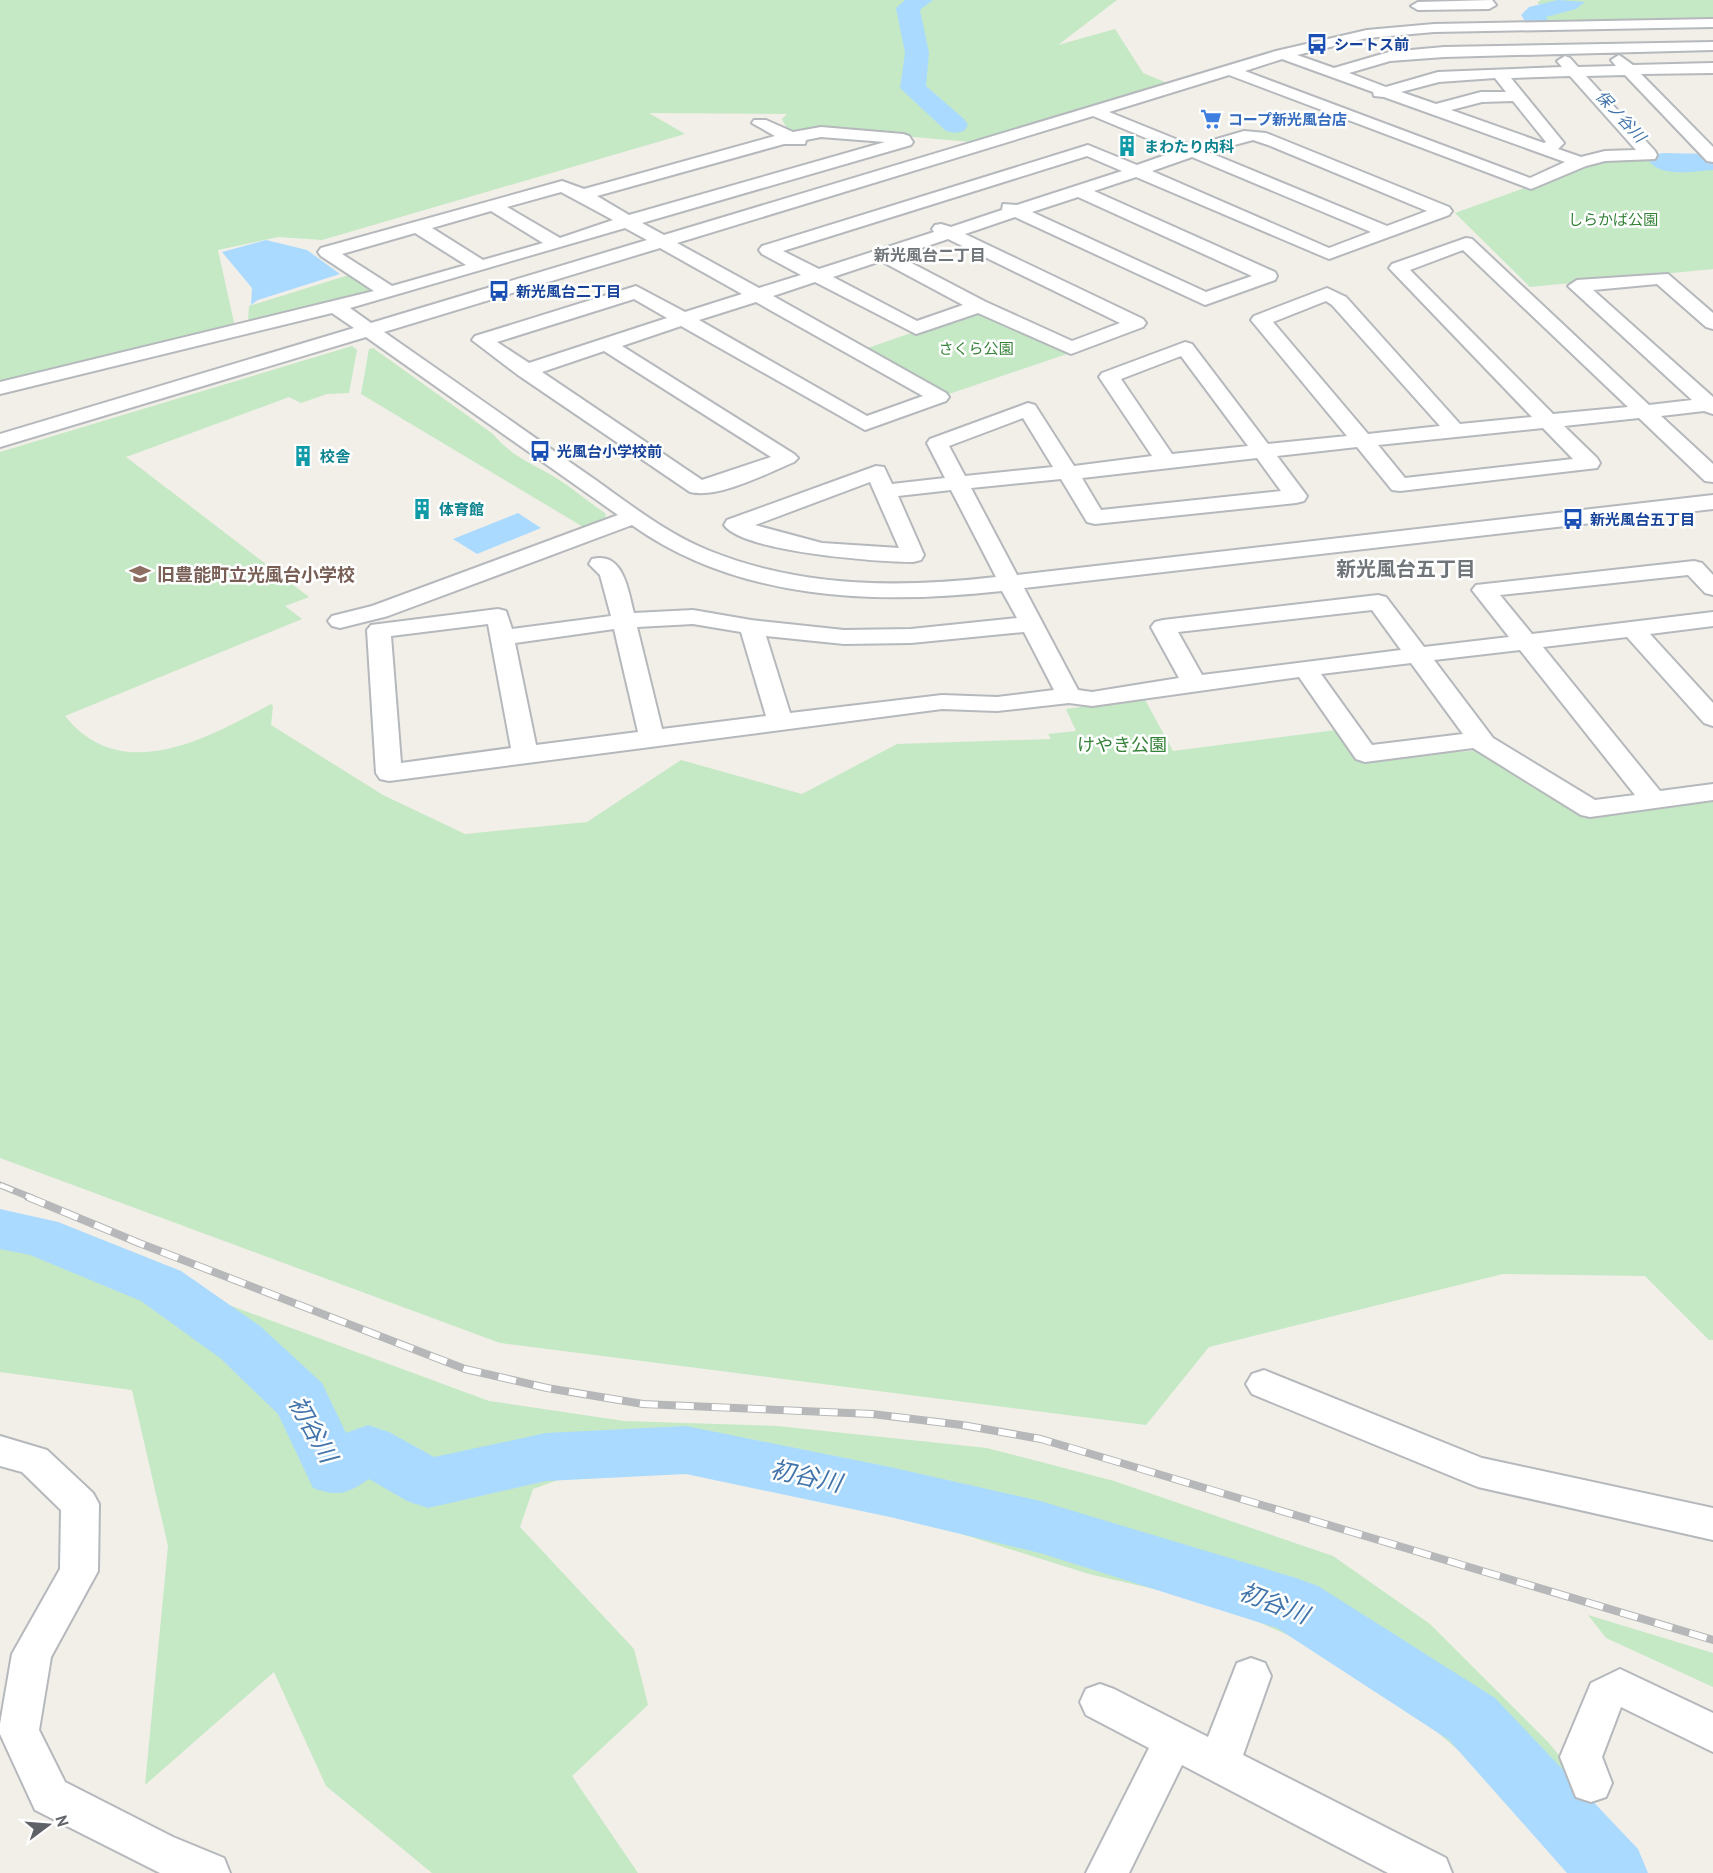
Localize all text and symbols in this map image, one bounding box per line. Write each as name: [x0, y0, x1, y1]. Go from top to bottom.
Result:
bus stop icon: シートス前: [1305, 32, 1329, 56]
place label: シートス前: [1334, 35, 1409, 54]
water label: 保ノ谷川: [1592, 86, 1651, 148]
supermarket icon: コープ新光風台店: [1199, 107, 1223, 131]
place label: コープ新光風台店: [1228, 110, 1347, 129]
building icon: まわたり内科: [1115, 134, 1139, 158]
place label: まわたり内科: [1144, 137, 1234, 156]
park label: しらかば公園: [1568, 210, 1658, 229]
district label: 新光風台二丁目: [874, 245, 986, 265]
bus stop icon: 新光風台二丁目: [487, 279, 511, 303]
place label: 新光風台二丁目: [516, 282, 621, 301]
park label: さくら公園: [938, 339, 1014, 358]
bus stop icon: 光風台小学校前: [528, 439, 552, 463]
place label: 光風台小学校前: [557, 442, 662, 461]
building icon: 校舎: [291, 444, 315, 468]
place label: 校舎: [320, 447, 351, 466]
building icon: 体育館: [410, 497, 434, 521]
place label: 体育館: [439, 500, 484, 519]
bus stop icon: 新光風台五丁目: [1561, 507, 1585, 531]
place label: 新光風台五丁目: [1590, 510, 1695, 529]
district label: 新光風台五丁目: [1336, 556, 1476, 582]
school or university icon: 旧豊能町立光風台小学校: [128, 562, 152, 586]
place label: 旧豊能町立光風台小学校: [157, 563, 355, 586]
park label: けやき公園: [1077, 733, 1167, 756]
water label: 初谷川: [282, 1390, 345, 1471]
water label: 初谷川: [768, 1453, 847, 1499]
water label: 初谷川: [1235, 1576, 1316, 1631]
north arrow: [18, 1795, 78, 1855]
text: N: [51, 1813, 73, 1829]

